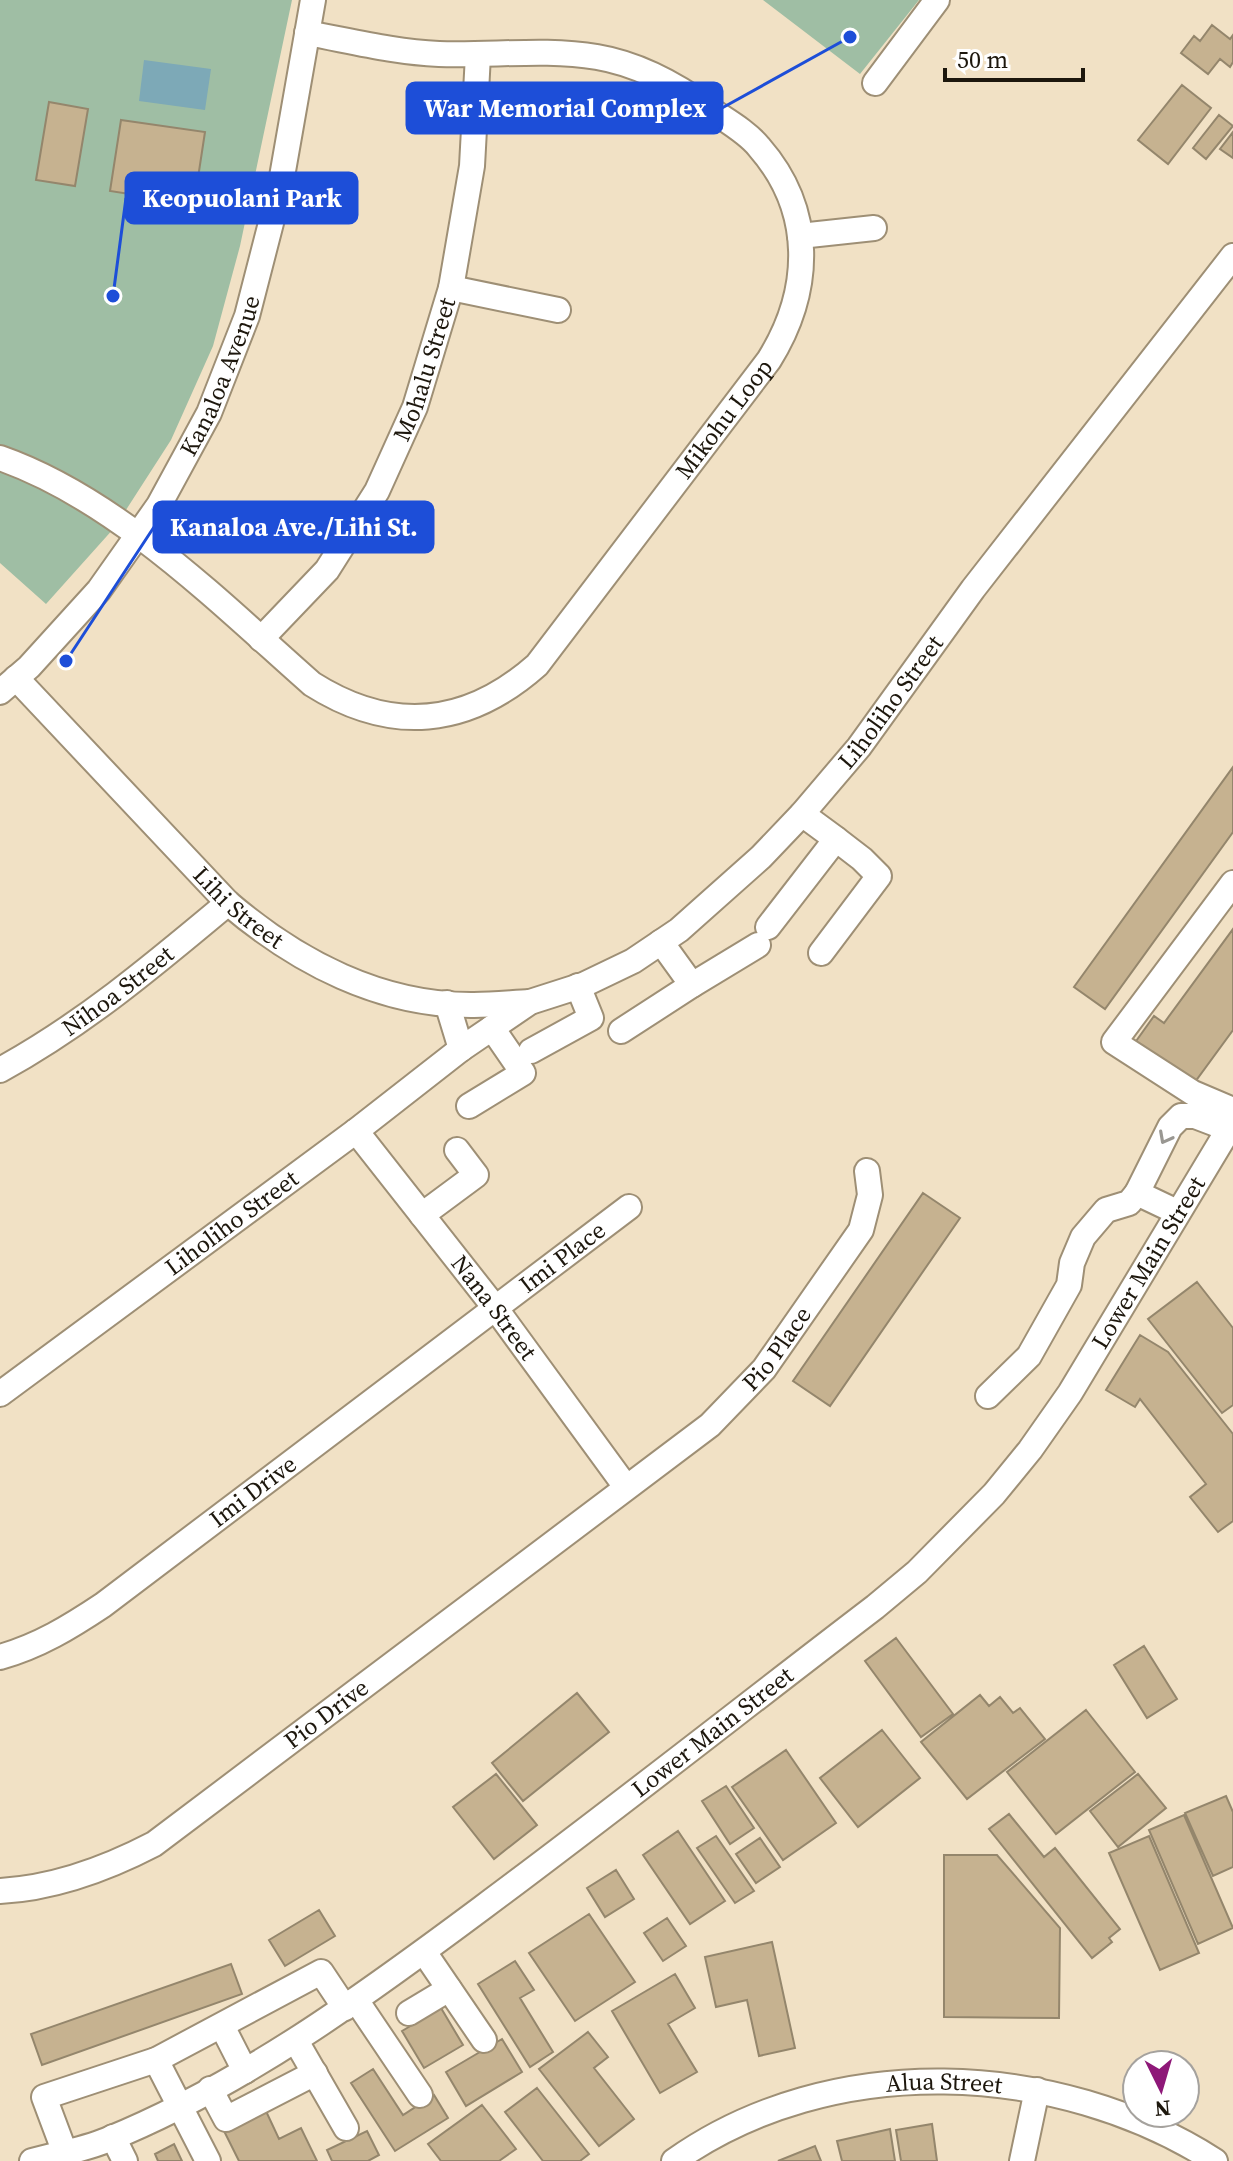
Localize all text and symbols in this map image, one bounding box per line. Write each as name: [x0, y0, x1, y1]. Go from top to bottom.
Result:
scale bar: [945, 32, 1083, 82]
text: 50 m: [957, 43, 1008, 76]
callout: War Memorial Complex: [407, 83, 722, 133]
text: War Memorial Complex: [423, 90, 707, 126]
callout: Keopuolani Park: [126, 173, 357, 223]
text: Keopuolani Park: [142, 180, 342, 216]
street label: Kanaloa Avenue: [172, 292, 268, 462]
street label: Mohalu Street: [385, 293, 463, 446]
street label: Mikohu Loop: [667, 352, 780, 486]
callout: Kanaloa Ave./Lihi St.: [154, 502, 433, 552]
text: Kanaloa Ave./Lihi St.: [170, 509, 418, 545]
street label: Liholiho Street: [830, 628, 951, 776]
street label: Lihi Street: [186, 859, 290, 956]
street label: Nihoa Street: [55, 938, 181, 1044]
one-way arrow: [1159, 1130, 1174, 1144]
street label: Liholiho Street: [158, 1162, 305, 1283]
street label: Lower Main Street: [1083, 1170, 1213, 1355]
street label: Imi Place: [512, 1213, 612, 1300]
street label: Nana Street: [444, 1248, 545, 1367]
street label: Pio Place: [734, 1300, 819, 1398]
street label: Imi Drive: [202, 1447, 303, 1535]
street label: Lower Main Street: [624, 1659, 800, 1805]
street label: Pio Drive: [277, 1671, 375, 1756]
north arrow: [1121, 2049, 1201, 2129]
street label: Alua Street: [884, 2064, 1004, 2101]
text: N: [1153, 2093, 1172, 2125]

